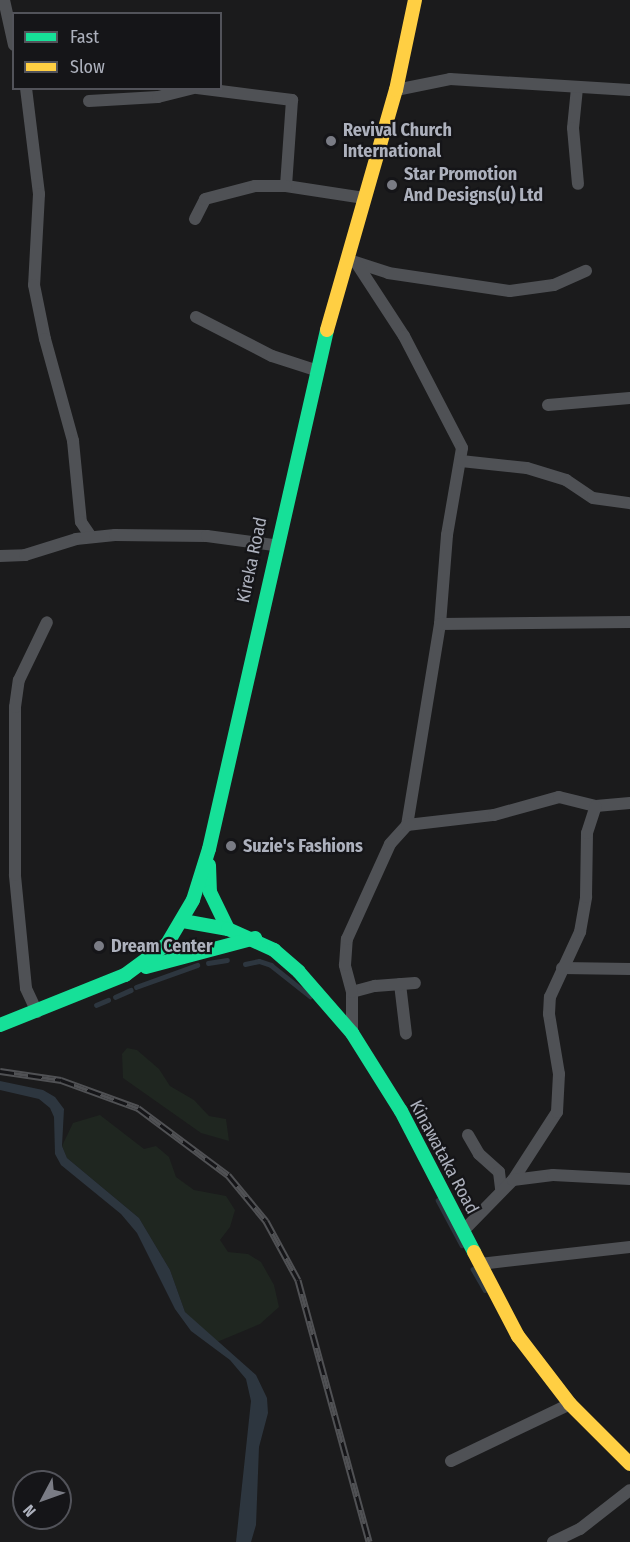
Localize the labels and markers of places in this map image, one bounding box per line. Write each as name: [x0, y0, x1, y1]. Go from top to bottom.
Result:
place label: Revival Church International: [343, 120, 452, 162]
marker: Revival Church International: [324, 134, 338, 148]
place label: Star Promotion And Designs(u) Ltd: [404, 164, 543, 207]
marker: Star Promotion And Designs(u) Ltd: [385, 178, 399, 192]
place label: Suzie's Fashions: [243, 835, 363, 857]
marker: Suzie's Fashions: [224, 839, 238, 853]
place label: Dream Center: [111, 935, 213, 957]
marker: Dream Center: [92, 939, 106, 953]

